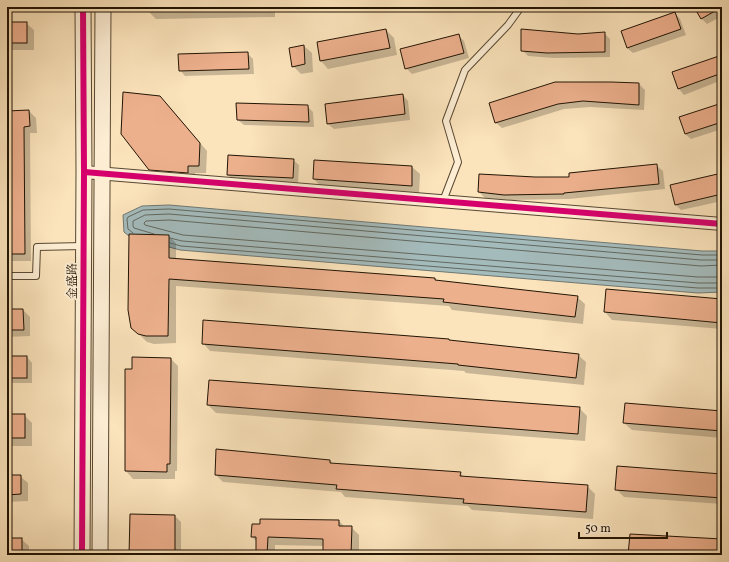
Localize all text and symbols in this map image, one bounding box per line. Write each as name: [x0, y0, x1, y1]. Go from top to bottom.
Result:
street label: 金盛路: [65, 263, 81, 299]
scale bar: [579, 514, 667, 540]
text: 50 m: [585, 521, 611, 537]

